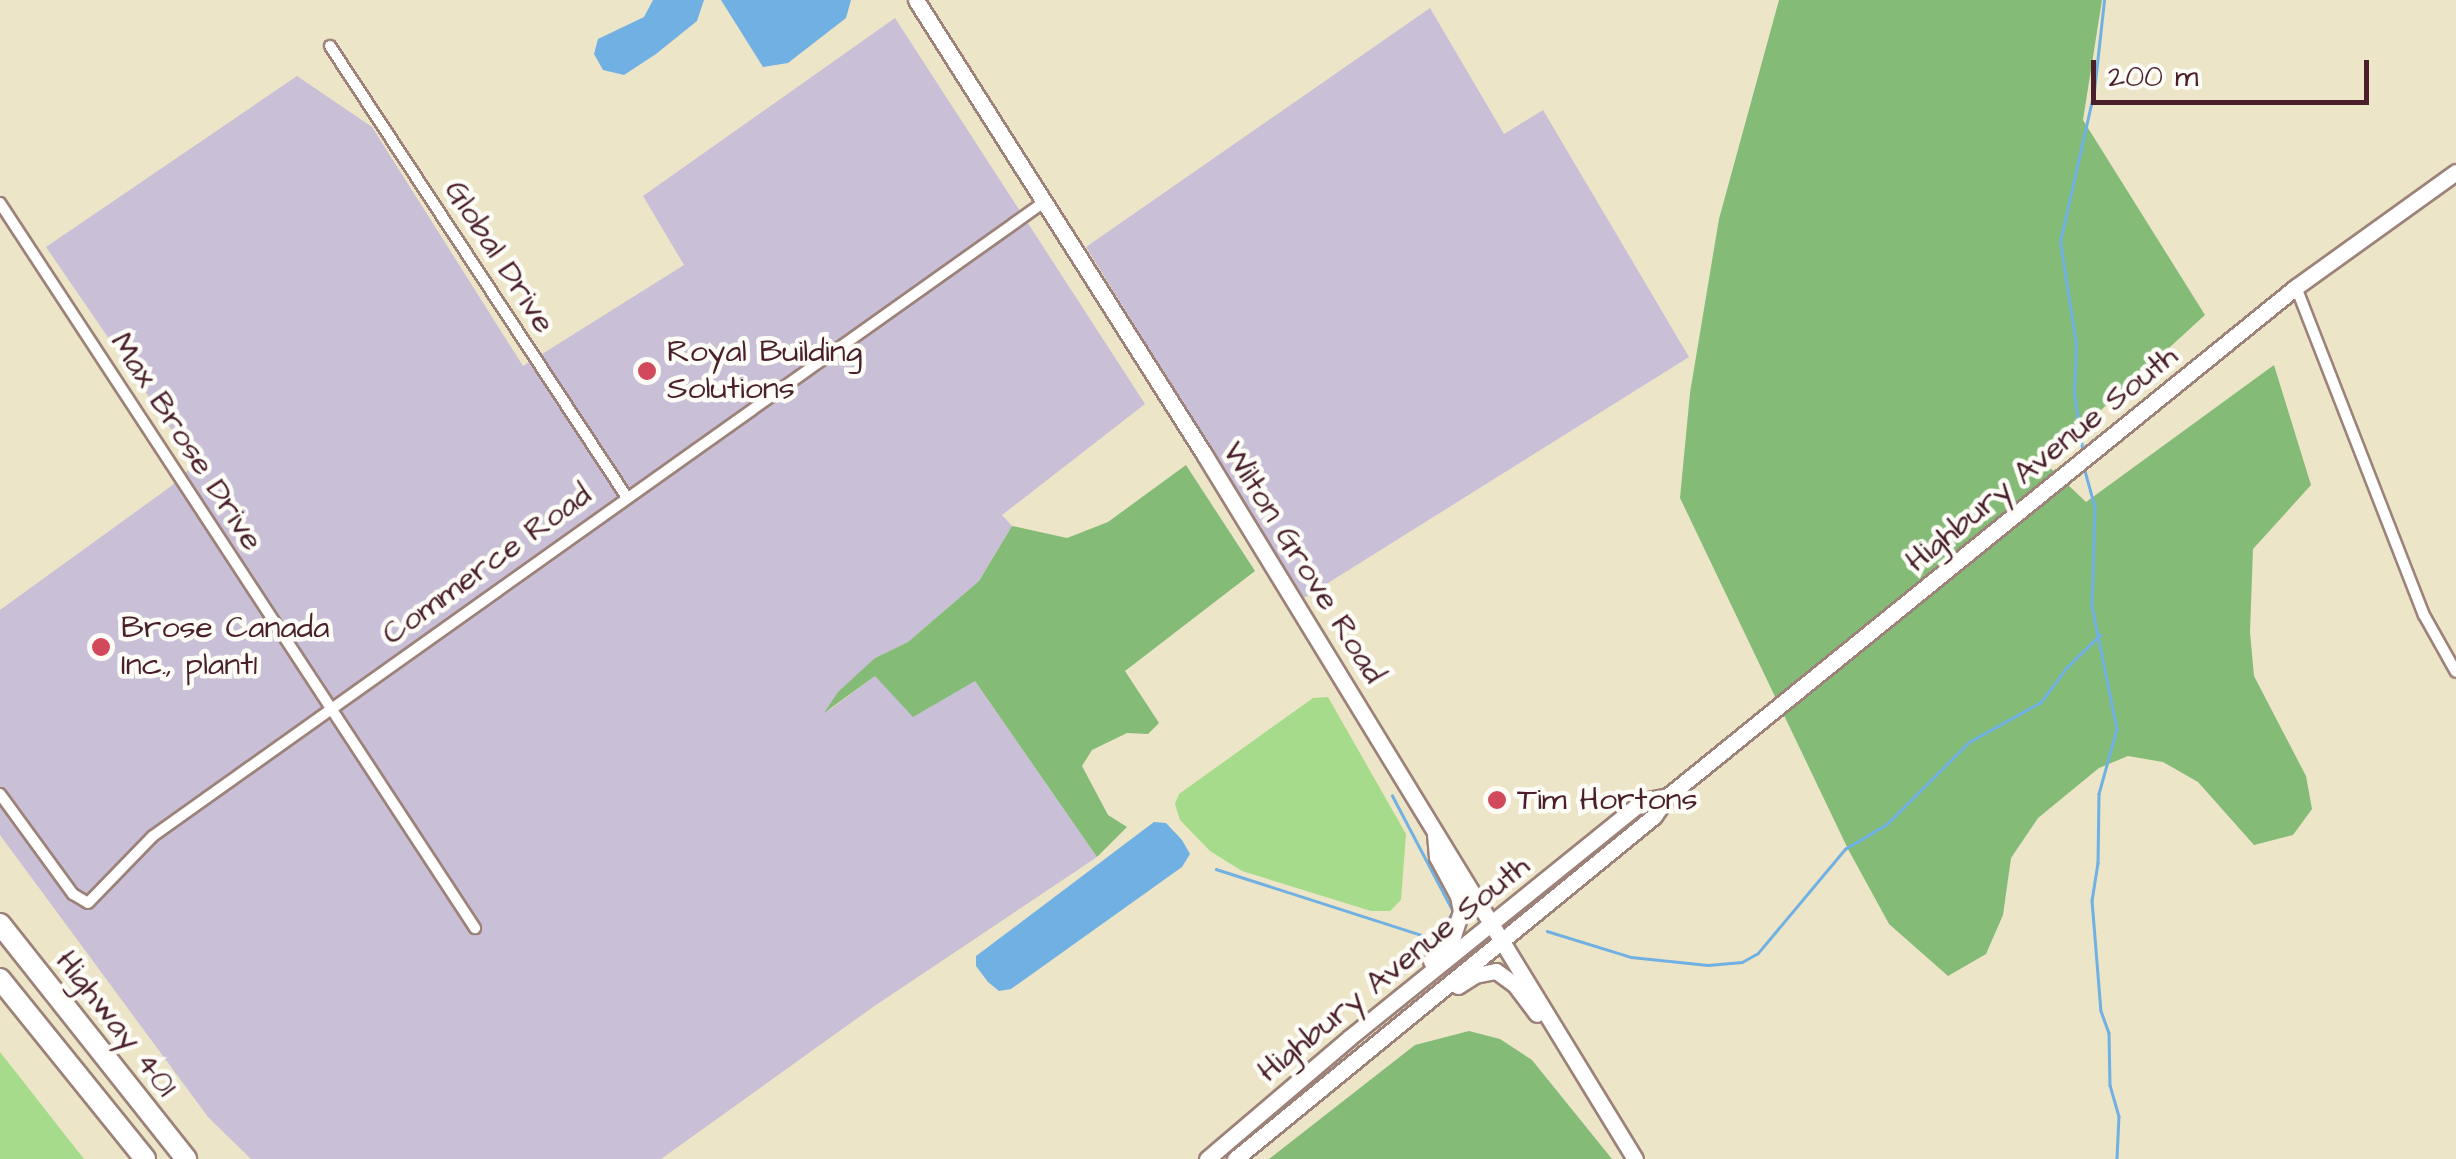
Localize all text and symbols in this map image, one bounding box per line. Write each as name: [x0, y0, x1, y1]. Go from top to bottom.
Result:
scale bar: [2096, 40, 2374, 102]
text: 200 m: [2108, 56, 2198, 98]
street label: Global Drive: [435, 173, 563, 341]
street label: Max Brose Drive: [101, 326, 271, 558]
place label: Royal Building Solutions: [667, 334, 862, 409]
street label: Highbury Avenue South: [1898, 337, 2186, 581]
marker: Royal Building Solutions: [636, 360, 658, 382]
street label: Wilton Grove Road: [1213, 435, 1393, 691]
street label: Commerce Road: [375, 476, 599, 654]
place label: Brose Canada Inc., plant1: [121, 610, 330, 685]
marker: Brose Canada Inc., plant1: [90, 636, 112, 658]
place label: Tim Hortons: [1517, 781, 1698, 819]
marker: Tim Hortons: [1486, 789, 1508, 811]
street label: Highbury Avenue South: [1250, 847, 1538, 1091]
street label: Highway 401: [47, 943, 185, 1105]

